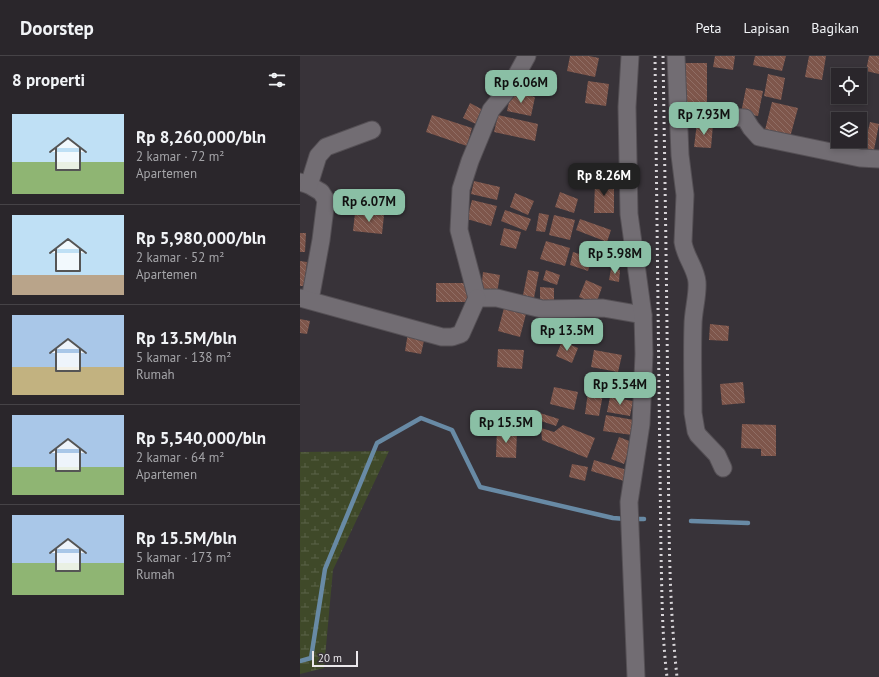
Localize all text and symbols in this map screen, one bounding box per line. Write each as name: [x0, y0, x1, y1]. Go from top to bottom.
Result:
text: Doorstep: [20, 16, 94, 40]
text: Peta: [695, 19, 722, 37]
text: Lapisan: [744, 19, 789, 37]
text: Bagikan: [811, 19, 859, 37]
map controls: [831, 68, 867, 148]
button: locate: [831, 68, 867, 104]
text: 8 properti: [12, 69, 85, 91]
icon: filters: [266, 69, 288, 91]
pin: Rp 6.06M: [480, 70, 562, 104]
text: Rp 6.06M: [494, 74, 548, 91]
pin: Rp 7.93M: [663, 102, 745, 136]
text: Rp 7.93M: [678, 106, 730, 123]
button: layers: [831, 112, 867, 148]
text: Rp 8,260,000/bln: [136, 126, 266, 148]
icon: home: [44, 130, 92, 178]
text: 2 kamar · 72 m²: [136, 148, 224, 165]
pin: Rp 8.26M: [563, 163, 645, 197]
text: Apartemen: [136, 165, 197, 182]
text: Rp 8.26M: [577, 167, 631, 184]
pin: Rp 6.07M: [328, 189, 410, 223]
text: Rp 6.07M: [342, 193, 396, 210]
text: Rp 5,980,000/bln: [136, 227, 266, 249]
icon: home: [44, 231, 92, 279]
pin: Rp 5.98M: [574, 241, 656, 275]
text: Rp 5.98M: [588, 245, 642, 262]
text: 2 kamar · 52 m²: [136, 249, 224, 266]
text: Apartemen: [136, 266, 197, 283]
pin: Rp 13.5M: [526, 318, 608, 352]
text: Rp 13.5M: [540, 322, 594, 339]
text: Rp 13.5M/bln: [136, 327, 237, 349]
icon: home: [44, 331, 92, 379]
text: 5 kamar · 138 m²: [136, 349, 231, 366]
text: Rumah: [136, 366, 175, 383]
pin: Rp 5.54M: [579, 372, 661, 406]
text: Rp 5.54M: [593, 376, 647, 393]
pin: Rp 15.5M: [465, 410, 547, 444]
text: Rp 15.5M: [479, 414, 533, 431]
text: Rp 5,540,000/bln: [136, 427, 266, 449]
icon: home: [44, 431, 92, 479]
text: 2 kamar · 64 m²: [136, 449, 224, 466]
text: Apartemen: [136, 466, 197, 483]
text: Rp 15.5M/bln: [136, 527, 237, 549]
icon: home: [44, 531, 92, 579]
text: 5 kamar · 173 m²: [136, 549, 231, 566]
text: Rumah: [136, 566, 175, 583]
scale bar: [312, 649, 358, 668]
text: 20 m: [318, 651, 342, 665]

